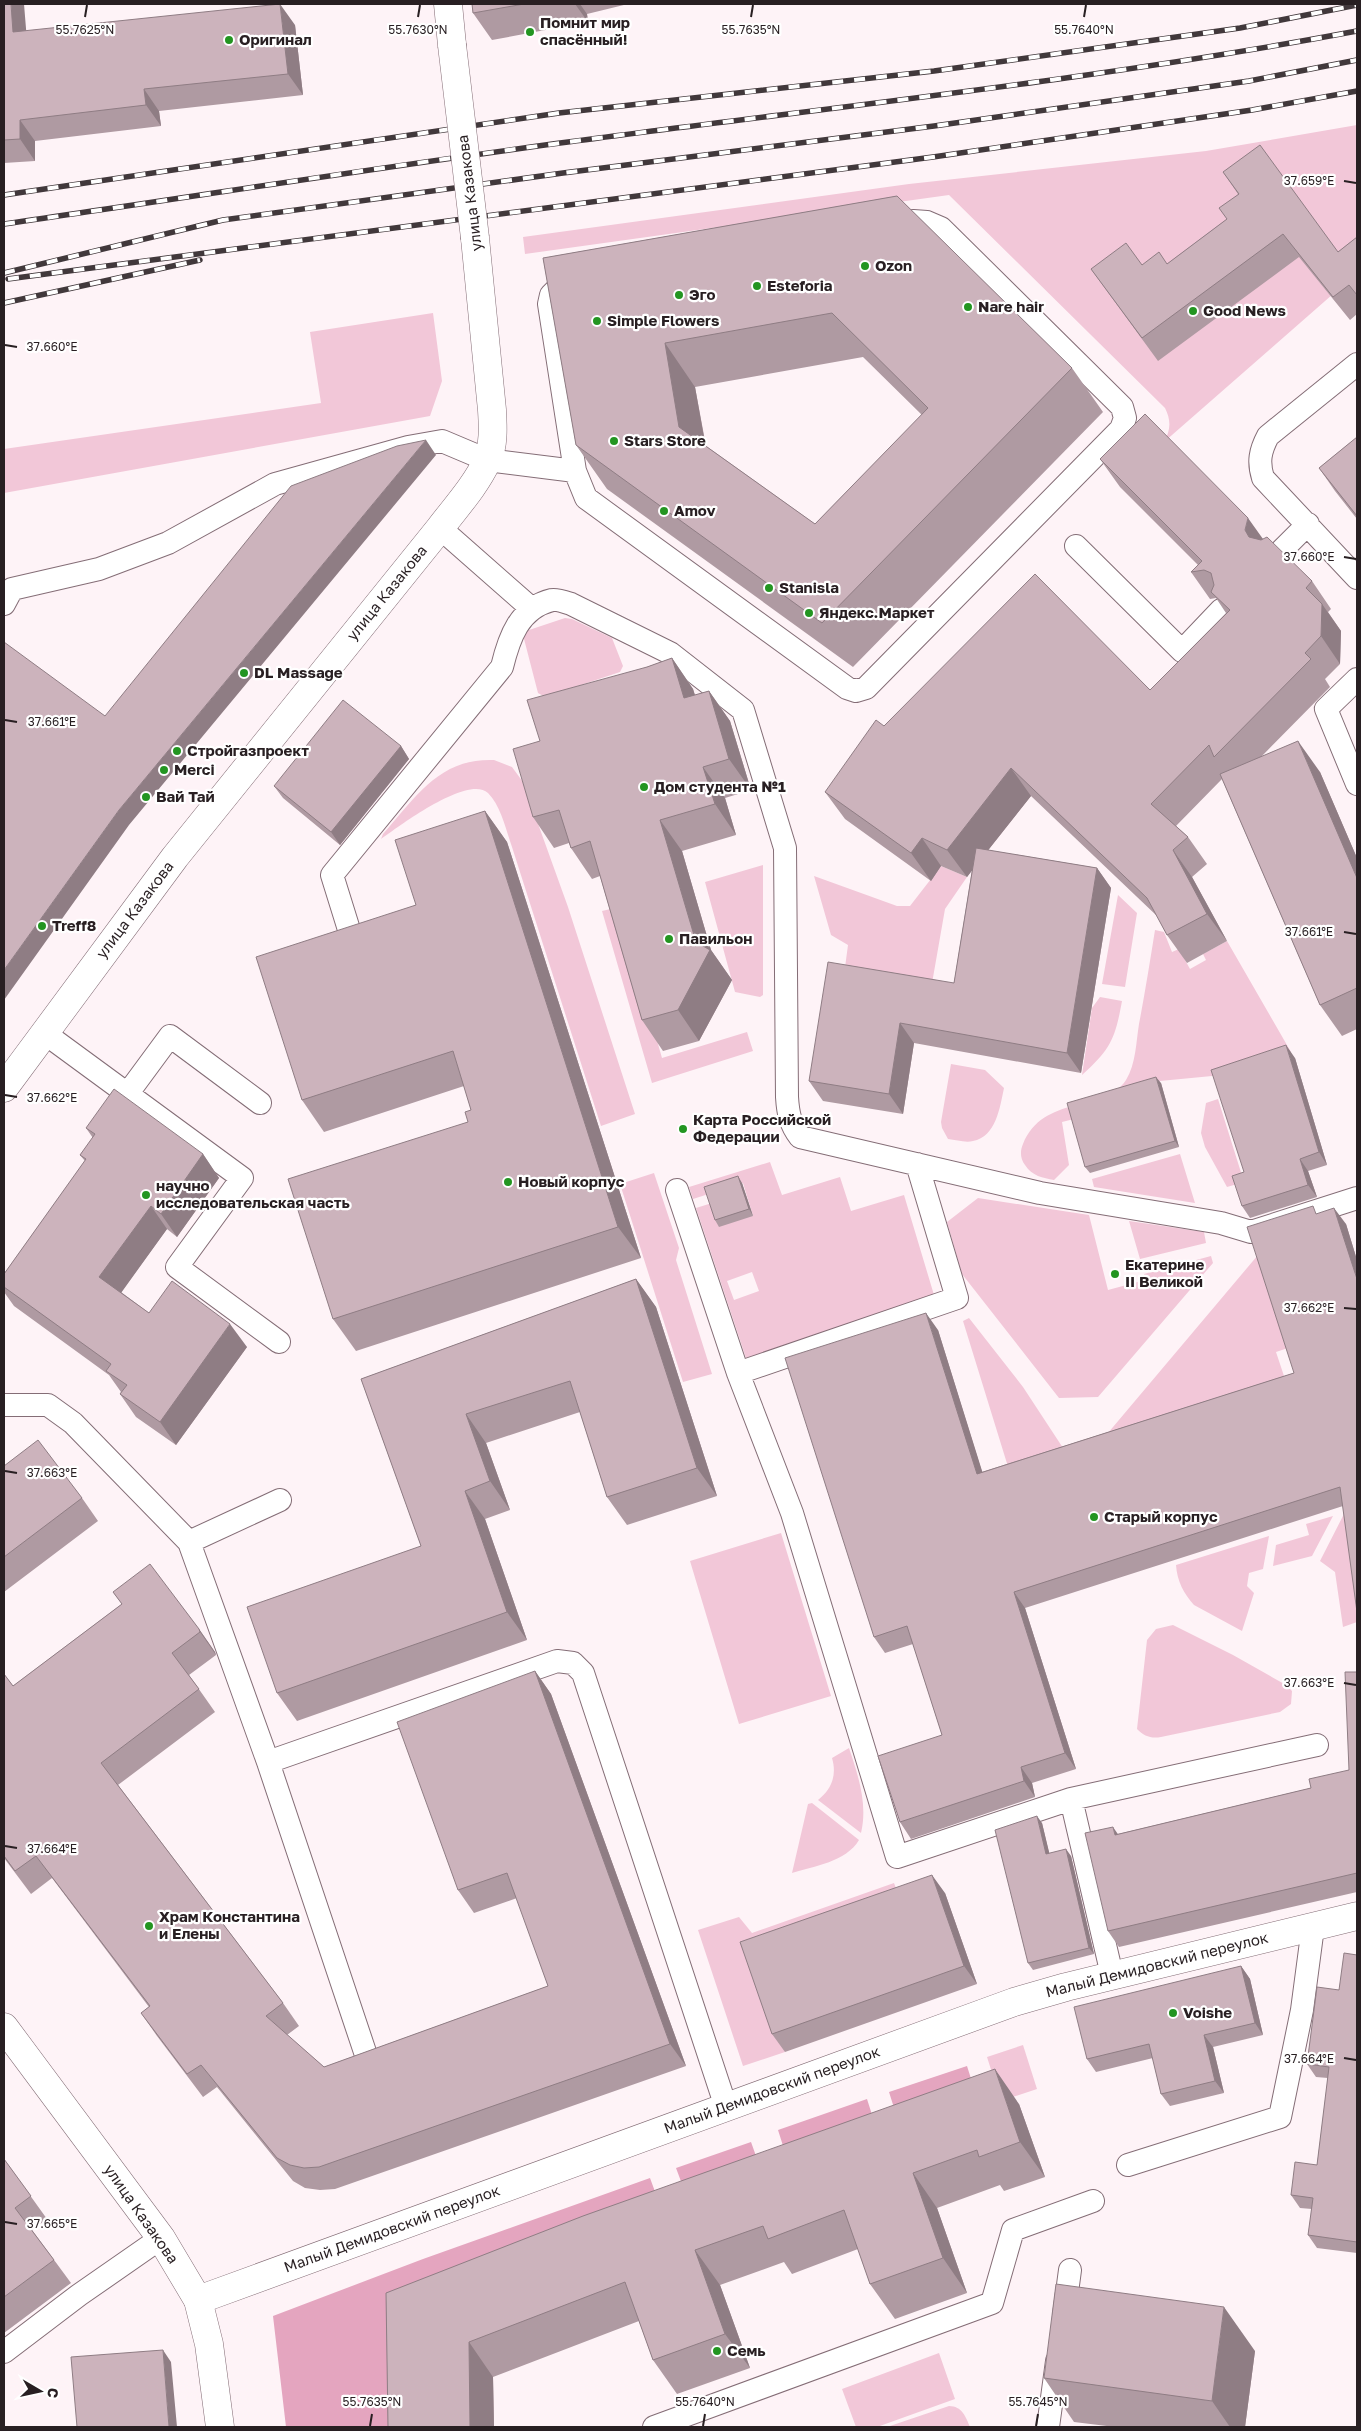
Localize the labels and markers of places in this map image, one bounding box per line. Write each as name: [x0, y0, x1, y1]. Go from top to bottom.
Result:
place label: Помнит мир спасённый!: [540, 13, 630, 48]
marker: Помнит мир спасённый!: [524, 26, 536, 38]
place label: Оригинал: [239, 30, 312, 48]
marker: Оригинал: [223, 34, 235, 46]
place label: Ozon: [875, 256, 912, 274]
marker: Ozon: [859, 260, 871, 272]
place label: Esteforia: [767, 276, 833, 294]
marker: Esteforia: [751, 280, 763, 292]
place label: Эго: [689, 285, 715, 303]
marker: Эго: [673, 289, 685, 301]
place label: Nare hair: [978, 297, 1044, 315]
marker: Nare hair: [962, 301, 974, 313]
place label: Good News: [1203, 301, 1286, 319]
marker: Good News: [1187, 305, 1199, 317]
place label: Simple Flowers: [607, 311, 719, 329]
marker: Simple Flowers: [591, 315, 603, 327]
place label: Stars Store: [624, 431, 706, 449]
marker: Stars Store: [608, 435, 620, 447]
place label: Amov: [674, 501, 715, 519]
marker: Amov: [658, 505, 670, 517]
place label: Stanisla: [779, 578, 839, 596]
marker: Stanisla: [763, 582, 775, 594]
place label: Яндекс.Маркет: [819, 603, 935, 621]
marker: Яндекс.Маркет: [803, 607, 815, 619]
place label: DL Massage: [254, 663, 343, 681]
marker: DL Massage: [238, 667, 250, 679]
place label: Стройгазпроект: [187, 741, 309, 759]
marker: Стройгазпроект: [171, 745, 183, 757]
place label: Merci: [174, 760, 215, 778]
marker: Merci: [158, 764, 170, 776]
place label: Дом студента №1: [654, 777, 786, 795]
marker: Дом студента №1: [638, 781, 650, 793]
place label: Вай Тай: [156, 787, 215, 805]
marker: Вай Тай: [140, 791, 152, 803]
place label: Treff8: [52, 916, 96, 934]
marker: Treff8: [36, 920, 48, 932]
place label: Павильон: [679, 929, 752, 947]
marker: Павильон: [663, 933, 675, 945]
place label: Карта Российской Федерации: [693, 1110, 831, 1145]
marker: Карта Российской Федерации: [677, 1123, 689, 1135]
place label: Новый корпус: [518, 1172, 625, 1190]
place label: научно исследовательская часть: [156, 1176, 350, 1211]
marker: Новый корпус: [502, 1176, 514, 1188]
marker: научно исследовательская часть: [140, 1189, 152, 1201]
place label: Екатерине II Великой: [1125, 1255, 1204, 1290]
marker: Екатерине II Великой: [1109, 1268, 1121, 1280]
place label: Старый корпуc: [1104, 1507, 1218, 1525]
marker: Старый корпуc: [1088, 1511, 1100, 1523]
place label: Храм Константина и Елены: [159, 1907, 300, 1942]
marker: Храм Константина и Елены: [143, 1920, 155, 1932]
place label: Voishe: [1183, 2003, 1232, 2021]
marker: Voishe: [1167, 2007, 1179, 2019]
place label: Семь: [727, 2341, 766, 2359]
marker: Семь: [711, 2345, 723, 2357]

